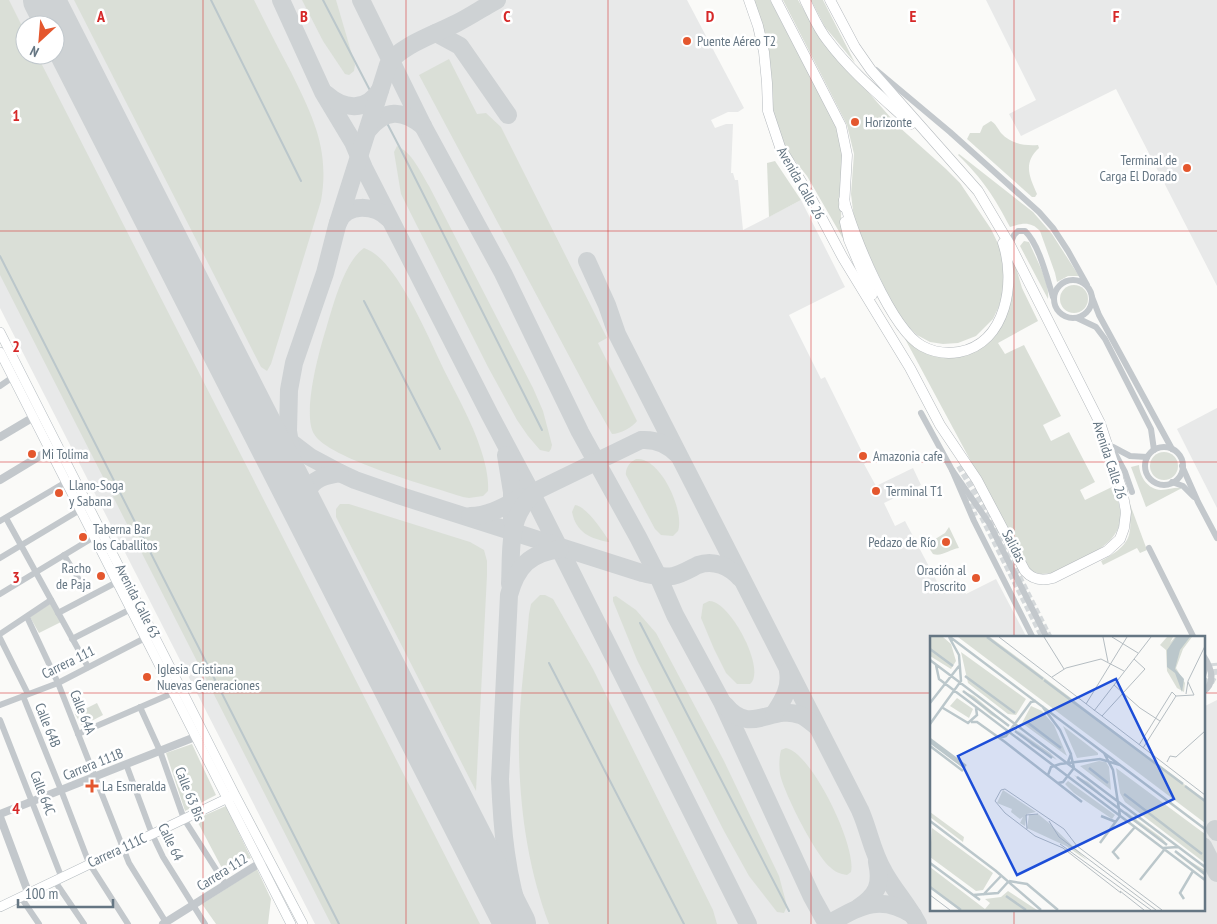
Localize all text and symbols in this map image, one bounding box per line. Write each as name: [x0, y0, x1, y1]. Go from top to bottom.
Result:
text: A: [96, 6, 106, 26]
text: B: [300, 6, 308, 26]
text: C: [503, 6, 511, 26]
text: D: [706, 6, 715, 26]
text: E: [910, 6, 917, 26]
text: F: [1113, 6, 1120, 26]
north arrow: [15, 15, 65, 65]
place label: Puente Aéreo T2: [697, 32, 776, 50]
marker: Puente Aéreo T2: [681, 35, 693, 47]
text: N: [27, 42, 42, 61]
text: 1: [12, 105, 20, 125]
place label: Horizonte: [865, 113, 912, 131]
marker: Horizonte: [849, 116, 861, 128]
street label: Avenida Calle 26: [773, 143, 829, 223]
place label: Terminal de Carga El Dorado: [1100, 151, 1177, 185]
marker: Terminal de Carga El Dorado: [1181, 162, 1193, 174]
text: 2: [12, 336, 20, 356]
street label: Avenida Calle 26: [1089, 419, 1131, 501]
place label: Mi Tolima: [42, 445, 88, 463]
place label: Amazonia cafe: [873, 447, 943, 465]
marker: Mi Tolima: [26, 448, 38, 460]
marker: Amazonia cafe: [857, 450, 869, 462]
place label: Llano-Soga y Sabana: [69, 476, 124, 510]
place label: Terminal T1: [886, 482, 943, 500]
marker: Terminal T1: [870, 485, 882, 497]
marker: Llano-Soga y Sabana: [53, 487, 65, 499]
place label: Taberna Bar los Caballitos: [93, 520, 158, 554]
street label: Salidas: [998, 527, 1030, 566]
marker: Taberna Bar los Caballitos: [77, 531, 89, 543]
place label: Pedazo de Río: [868, 533, 936, 551]
marker: Pedazo de Río: [940, 536, 952, 548]
place label: Racho de Paja: [56, 559, 91, 593]
street label: Avenida Calle 63: [112, 561, 164, 641]
place label: Oración al Proscrito: [917, 561, 967, 595]
text: 3: [12, 567, 20, 587]
marker: Racho de Paja: [95, 570, 107, 582]
marker: Oración al Proscrito: [970, 572, 982, 584]
inset map: [930, 636, 1204, 912]
street label: Carrera 111: [39, 642, 97, 682]
place label: Iglesia Cristiana Nuevas Generaciones: [157, 660, 260, 694]
marker: Iglesia Cristiana Nuevas Generaciones: [141, 671, 153, 683]
street label: Calle 64A: [66, 687, 100, 737]
street label: Calle 64B: [31, 700, 65, 750]
street label: Carrera 111B: [60, 744, 126, 784]
street label: Calle 63 Bis: [171, 764, 209, 824]
street label: Calle 64C: [26, 768, 60, 818]
place label: La Esmeralda: [102, 777, 166, 795]
marker: La Esmeralda: [86, 780, 98, 792]
text: 4: [12, 798, 20, 818]
street label: Calle 64: [154, 820, 188, 864]
street label: Carrera 111C: [85, 828, 150, 871]
street label: Carrera 112: [193, 849, 251, 895]
scale bar: [18, 876, 112, 908]
text: 100 m: [25, 884, 58, 903]

